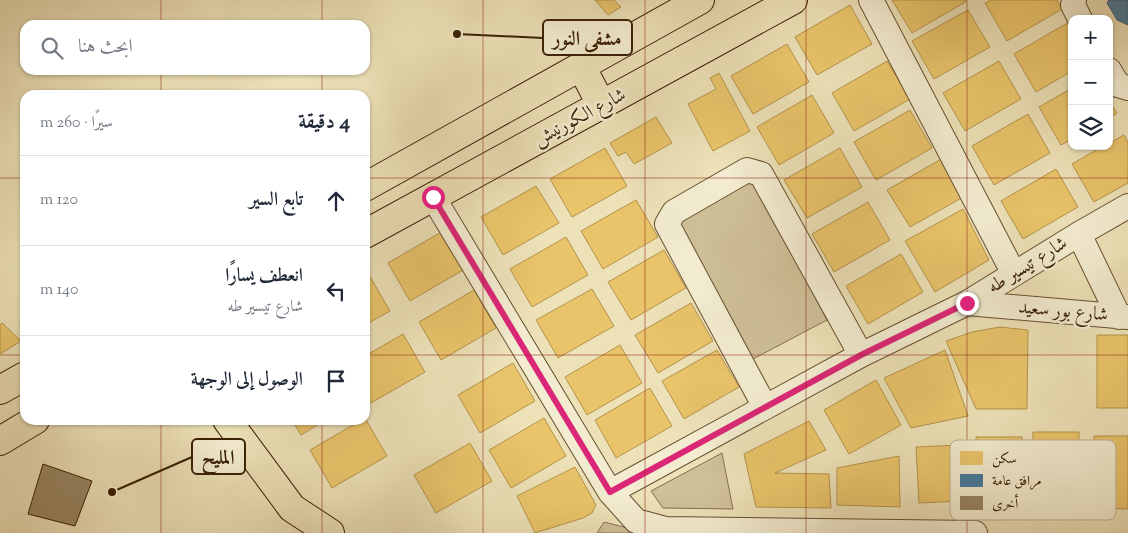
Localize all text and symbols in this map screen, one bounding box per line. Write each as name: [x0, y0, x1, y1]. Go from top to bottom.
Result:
map controls: [1068, 15, 1113, 150]
button: +: [1068, 15, 1113, 60]
search box: [20, 20, 370, 75]
callout: مشفى النور: [543, 20, 632, 55]
text: مشفى النور: [550, 26, 622, 55]
icon: search: [38, 34, 66, 62]
text: ابحث هنا: [78, 34, 133, 61]
button: −: [1068, 60, 1113, 105]
street label: شارع الكورنيش: [529, 82, 631, 154]
button: layers: [1068, 105, 1113, 150]
text: 4 دقيقة: [298, 108, 350, 138]
text: سيرًا · 260 m: [40, 112, 113, 135]
route start: [422, 186, 445, 209]
text: تابع السير: [249, 187, 303, 214]
icon: ahead: [322, 187, 350, 215]
text: 120 m: [40, 189, 78, 212]
street label: شارع تيسير طه: [983, 231, 1073, 301]
text: انعطف يسارًا: [225, 263, 303, 290]
icon: left: [322, 277, 350, 305]
text: 140 m: [40, 279, 78, 302]
route end: [956, 292, 979, 315]
street label: شارع بور سعيد: [1017, 295, 1109, 329]
text: شارع تيسير طه: [228, 296, 303, 319]
text: الوصول إلى الوجهة: [191, 367, 303, 394]
icon: arrive: [322, 367, 350, 395]
callout: المليح: [192, 439, 245, 474]
legend: [950, 440, 1116, 520]
text: المليح: [201, 445, 235, 475]
text: سكن: [992, 450, 1017, 470]
text: مرافق عامة: [992, 472, 1042, 492]
text: أخرى: [992, 493, 1019, 515]

